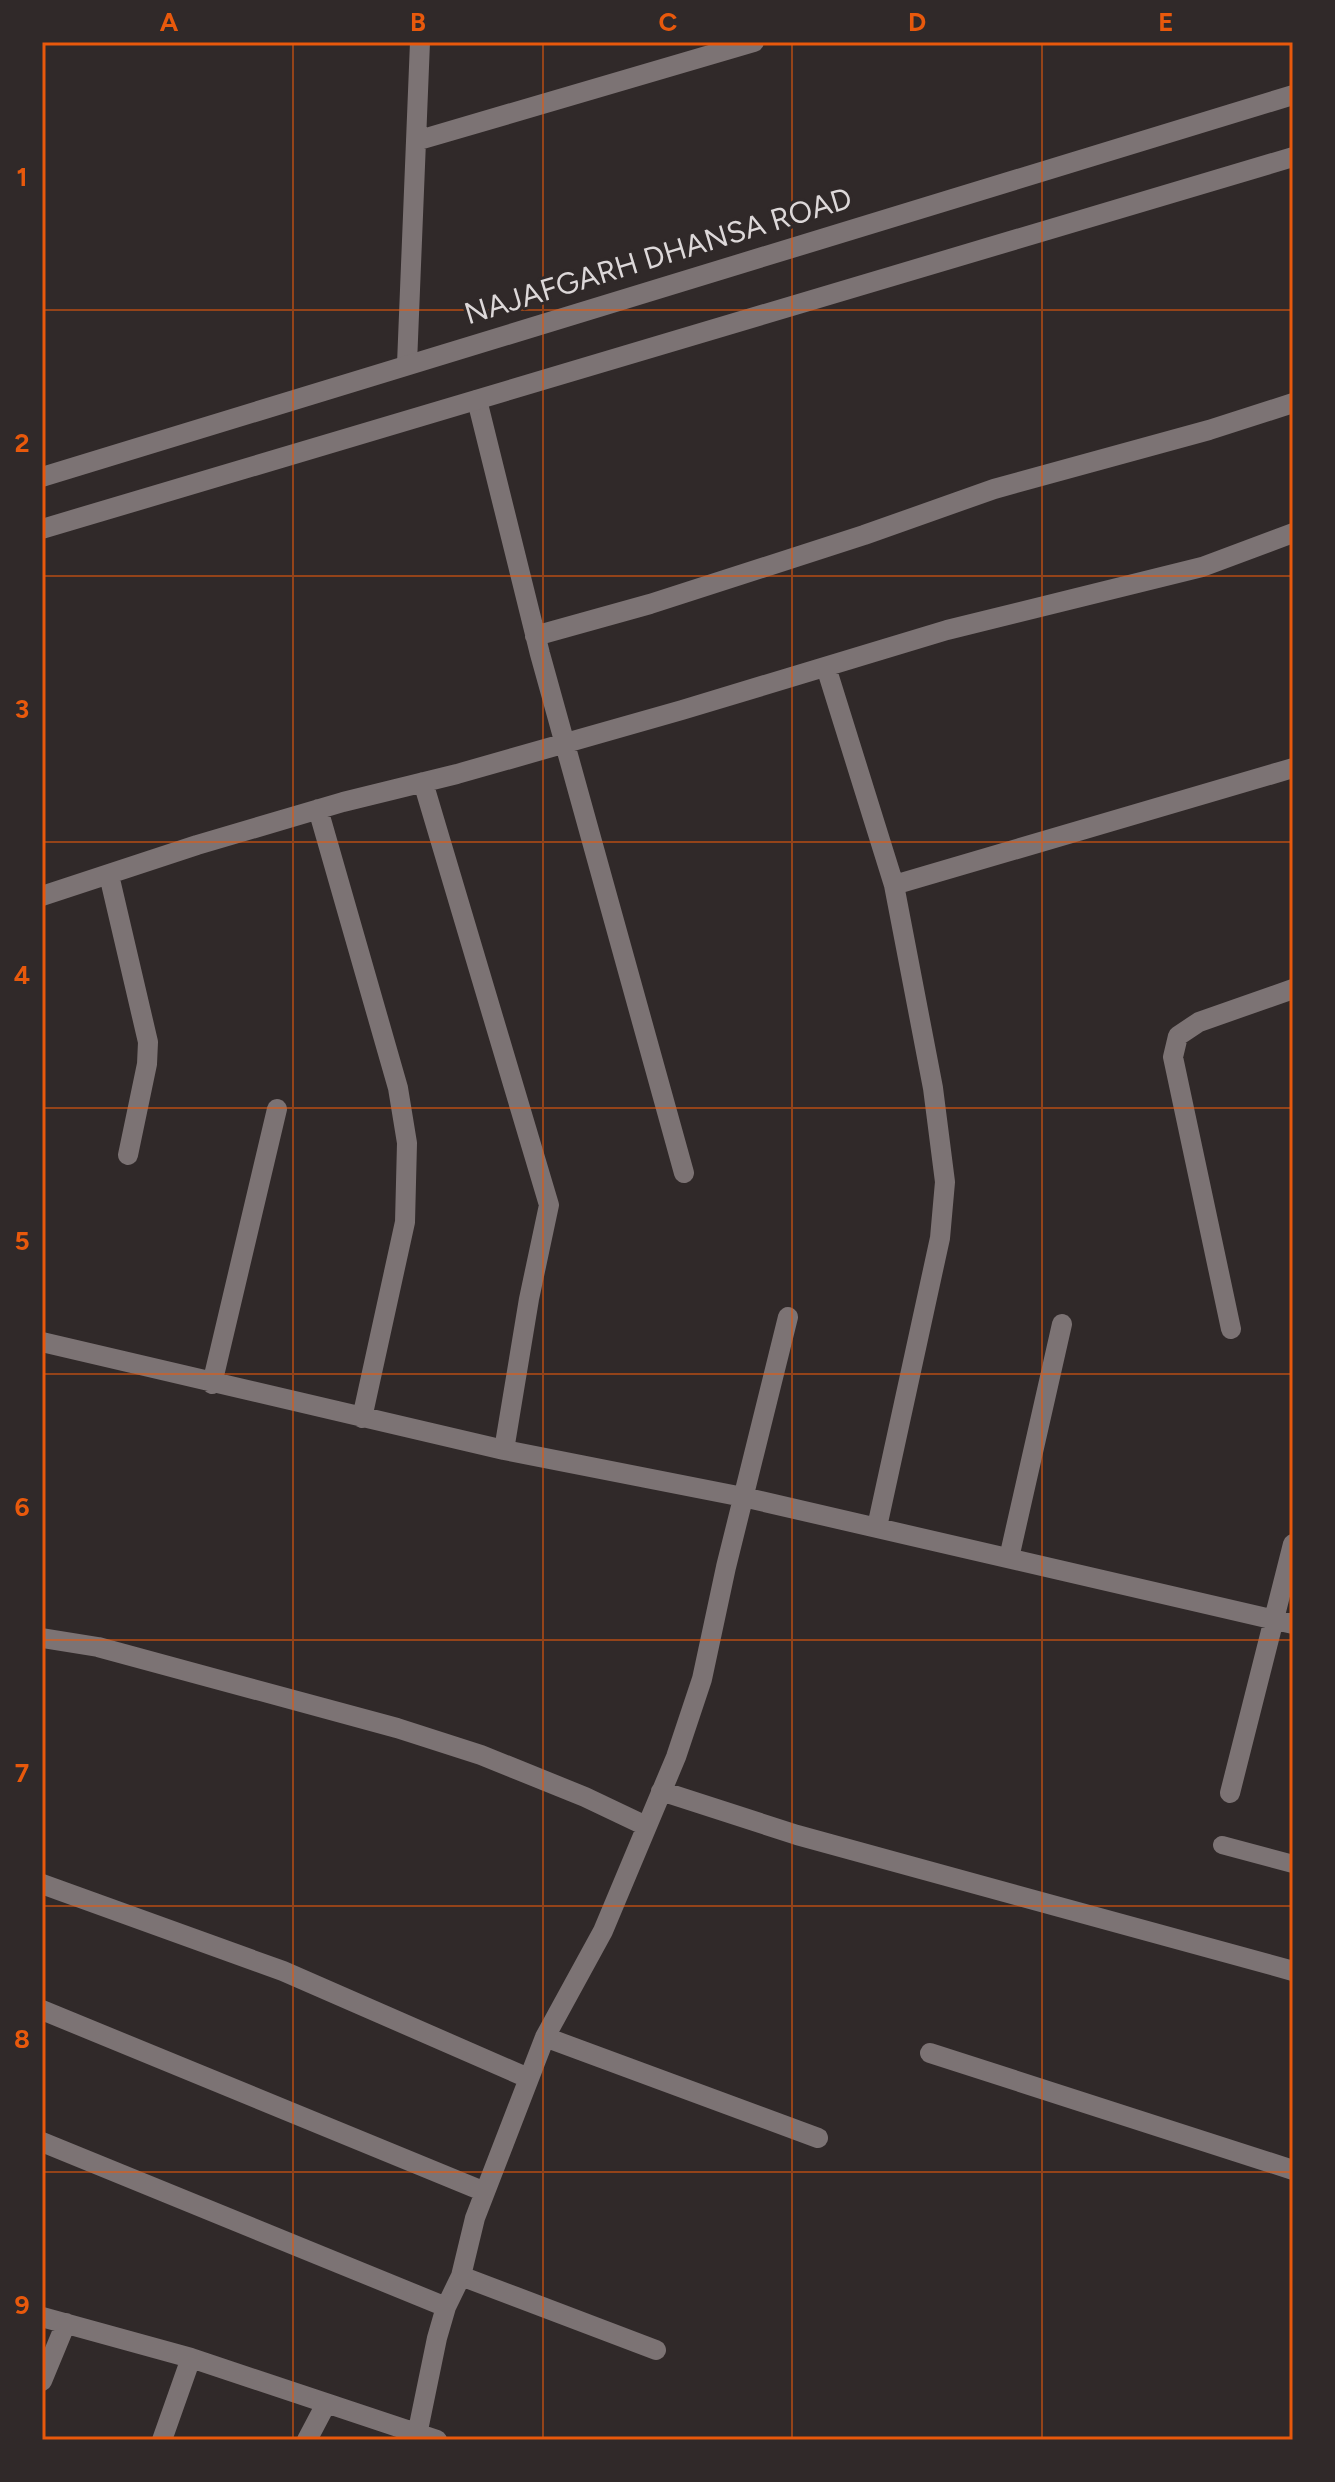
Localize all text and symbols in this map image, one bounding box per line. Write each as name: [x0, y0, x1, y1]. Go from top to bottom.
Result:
text: A: [160, 6, 179, 38]
text: B: [410, 6, 426, 38]
text: C: [659, 6, 678, 38]
text: D: [908, 6, 926, 38]
text: E: [1158, 6, 1174, 38]
text: 1: [17, 161, 27, 193]
street label: NAJAFGARH DHANSA ROAD: [460, 179, 856, 332]
text: 2: [14, 427, 30, 459]
text: 3: [15, 693, 29, 725]
text: 4: [14, 959, 30, 991]
text: 5: [14, 1225, 30, 1257]
text: 6: [14, 1491, 30, 1523]
text: 7: [15, 1757, 29, 1789]
text: 8: [14, 2023, 30, 2055]
text: 9: [14, 2289, 30, 2321]

